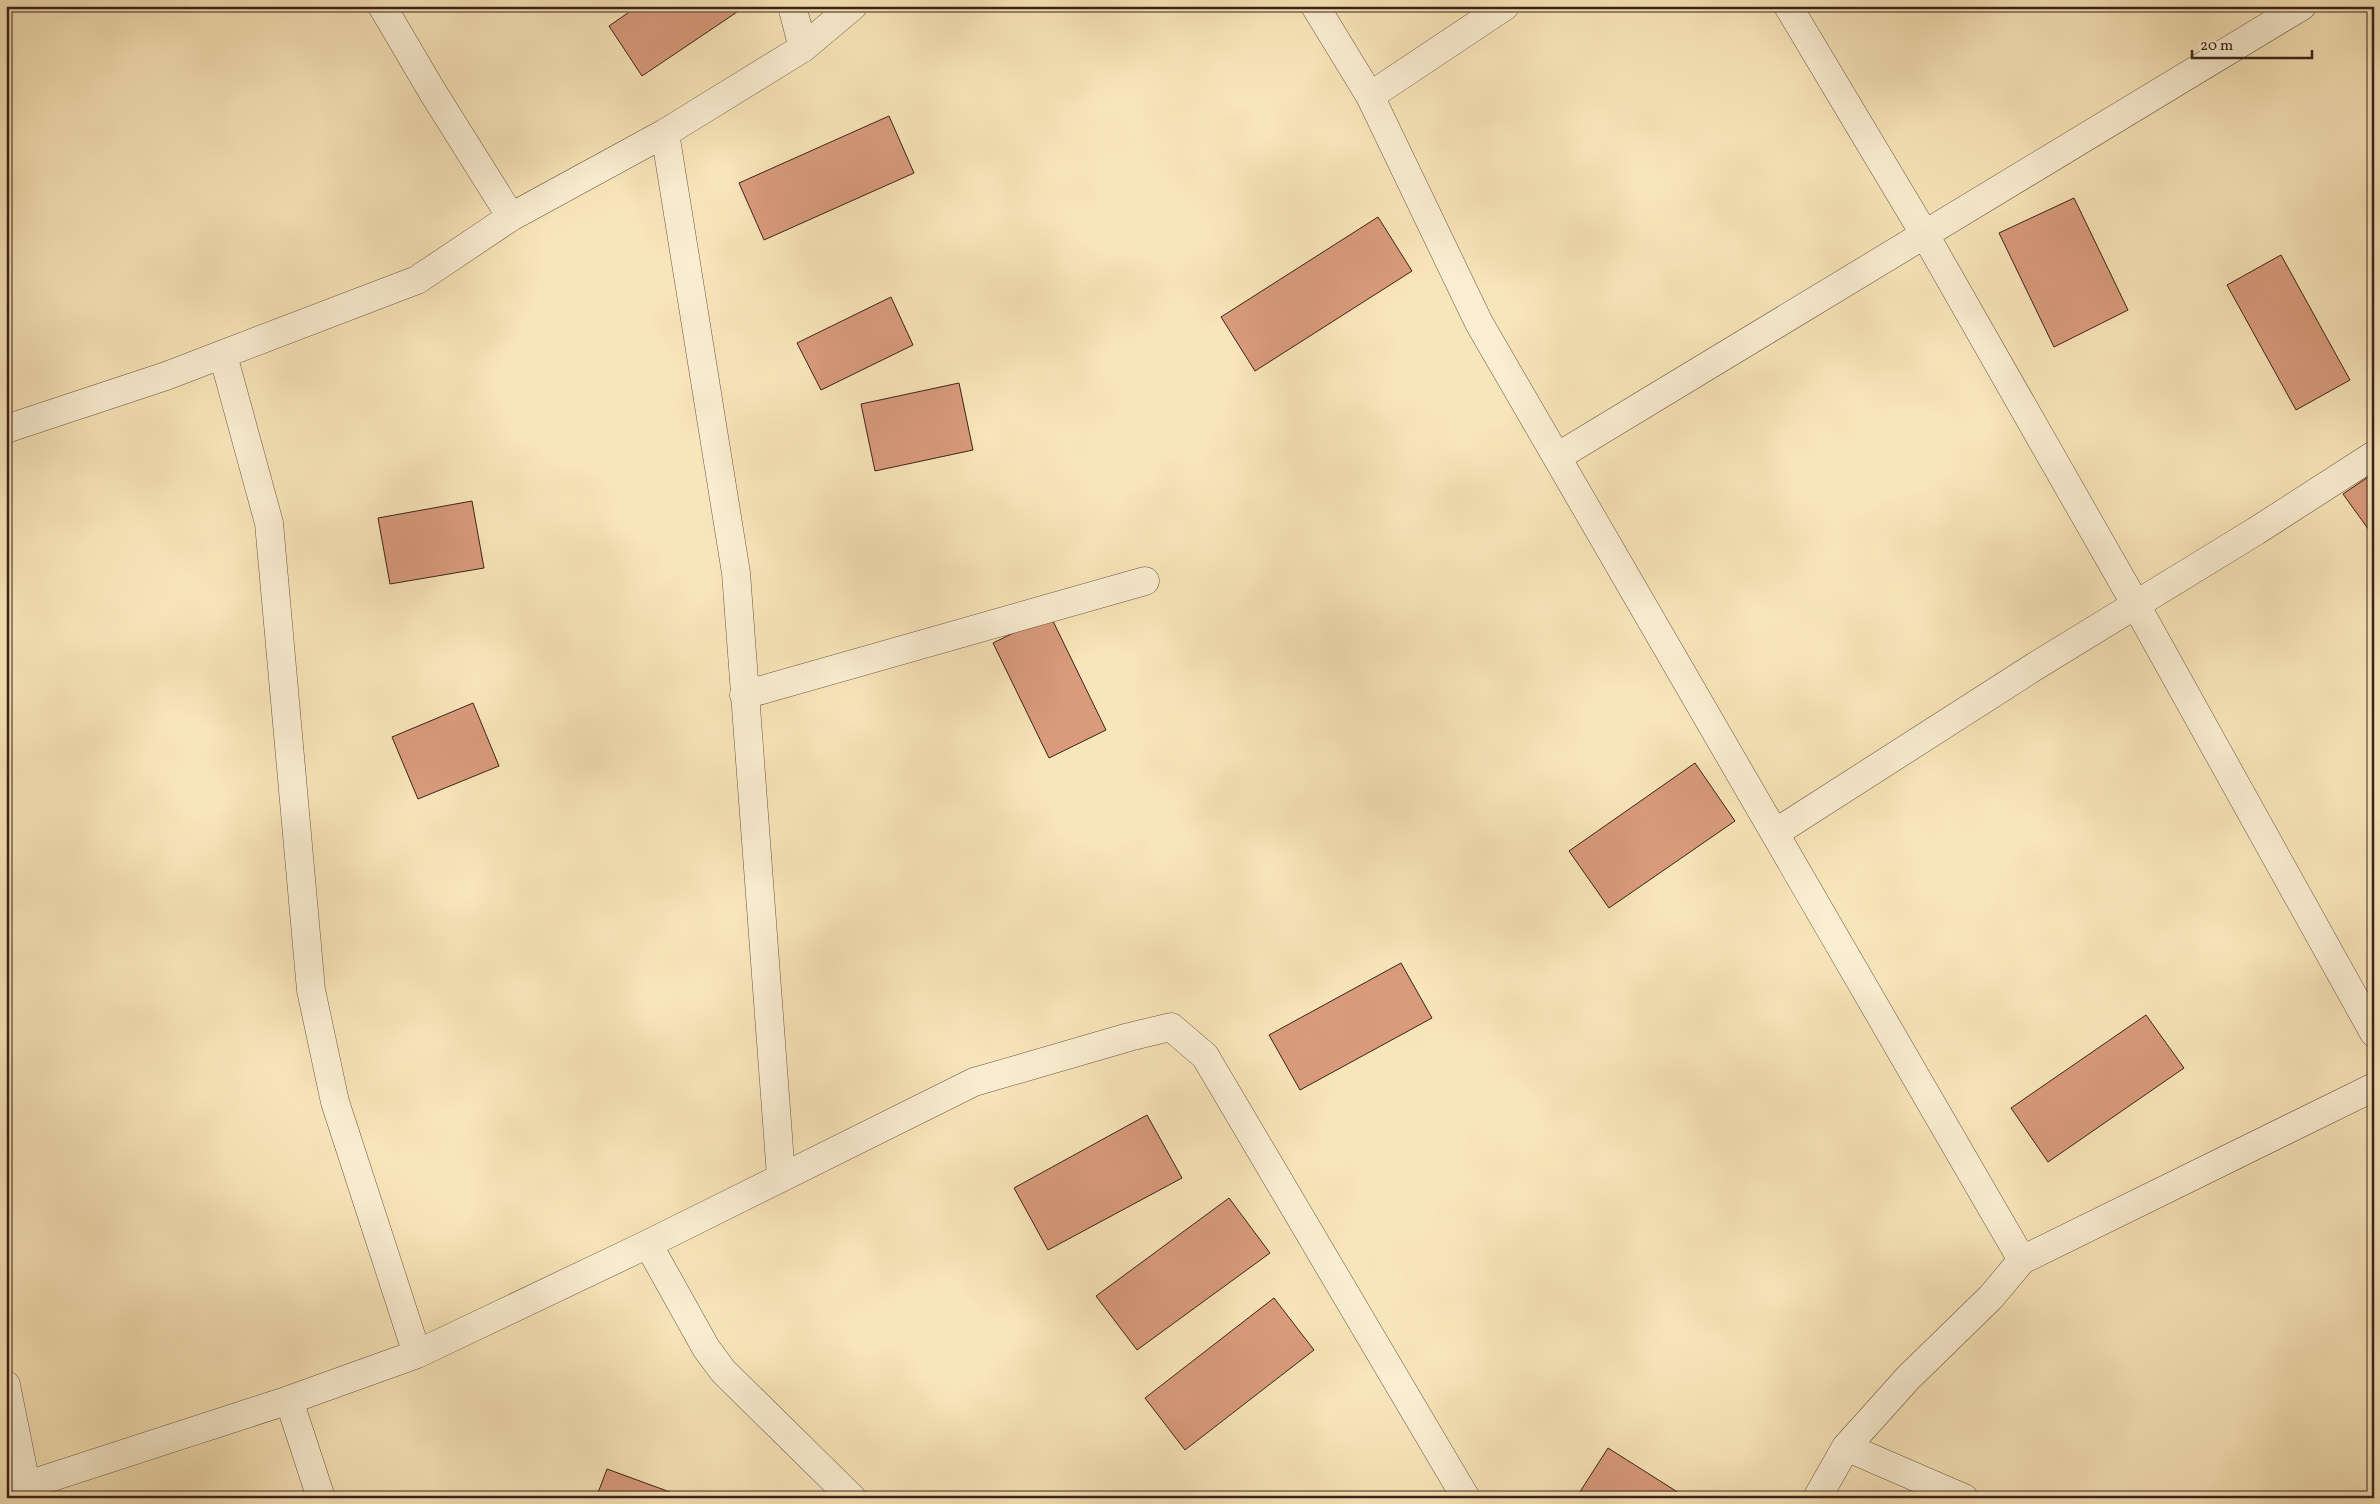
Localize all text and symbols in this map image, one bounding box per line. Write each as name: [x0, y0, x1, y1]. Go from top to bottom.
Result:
scale bar: [2192, 28, 2312, 60]
text: 20 m: [2200, 36, 2233, 57]

